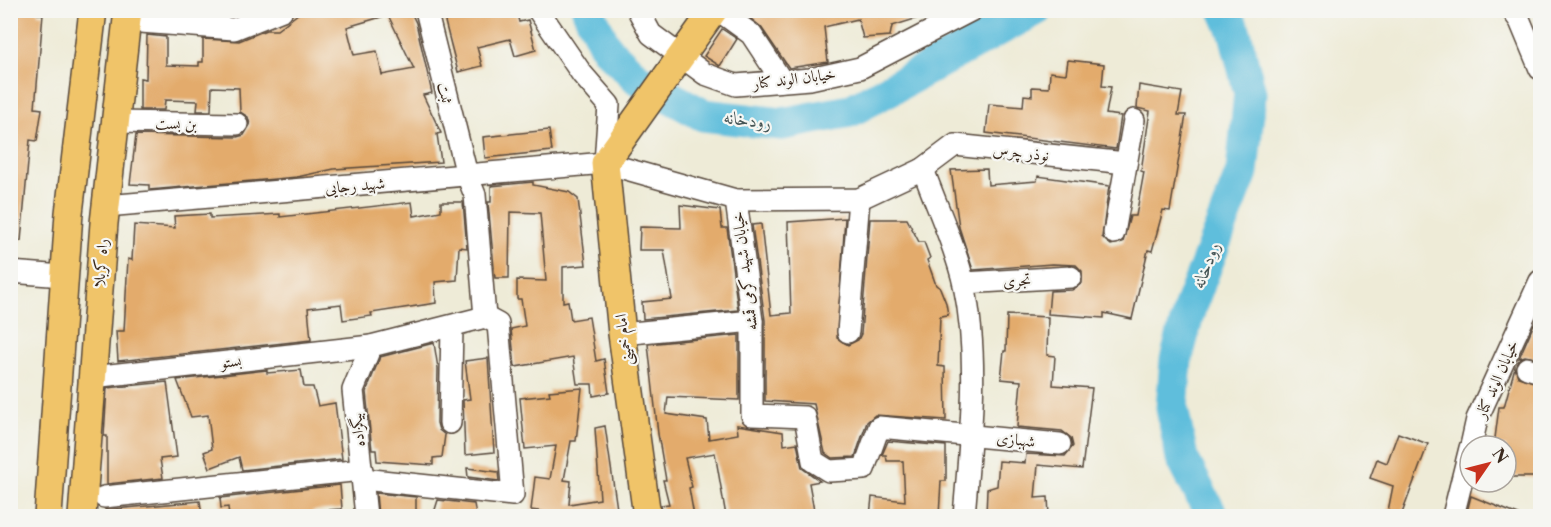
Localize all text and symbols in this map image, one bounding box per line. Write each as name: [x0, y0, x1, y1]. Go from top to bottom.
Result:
street label: خیابان الوند کنار: [749, 63, 837, 94]
street label: ثبت: [434, 80, 458, 106]
water label: رودخانه: [723, 106, 773, 134]
street label: بن بست: [155, 113, 197, 134]
street label: نوذر چرس: [992, 139, 1050, 166]
street label: شهید رجایی: [324, 172, 386, 199]
street label: خیابان شهید کرمی قمشه: [727, 210, 762, 332]
street label: راه کربلا: [88, 238, 113, 288]
water label: رودخانه: [1187, 239, 1225, 291]
street label: تجری: [1003, 269, 1032, 292]
street label: امام خمینی: [610, 312, 641, 367]
street label: خیابان الوند کنار: [1469, 337, 1523, 424]
street label: بستو: [218, 350, 243, 373]
street label: بیگزاده: [345, 412, 370, 448]
street label: شهبازی: [995, 427, 1036, 452]
north arrow: [1458, 434, 1518, 494]
text: N: [1488, 444, 1513, 467]

